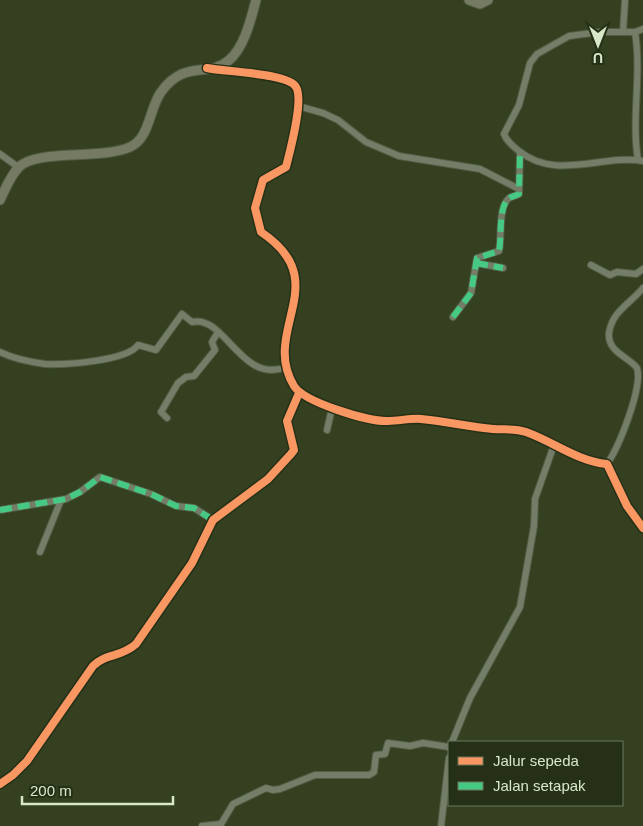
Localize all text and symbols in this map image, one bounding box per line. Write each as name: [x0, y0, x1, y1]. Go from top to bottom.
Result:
north arrow: [573, 20, 623, 70]
text: U: [593, 50, 603, 66]
legend: [448, 741, 623, 806]
text: Jalur sepeda: [493, 752, 580, 769]
scale bar: [22, 774, 174, 806]
text: Jalan setapak: [493, 777, 586, 794]
text: 200 m: [30, 782, 72, 799]

